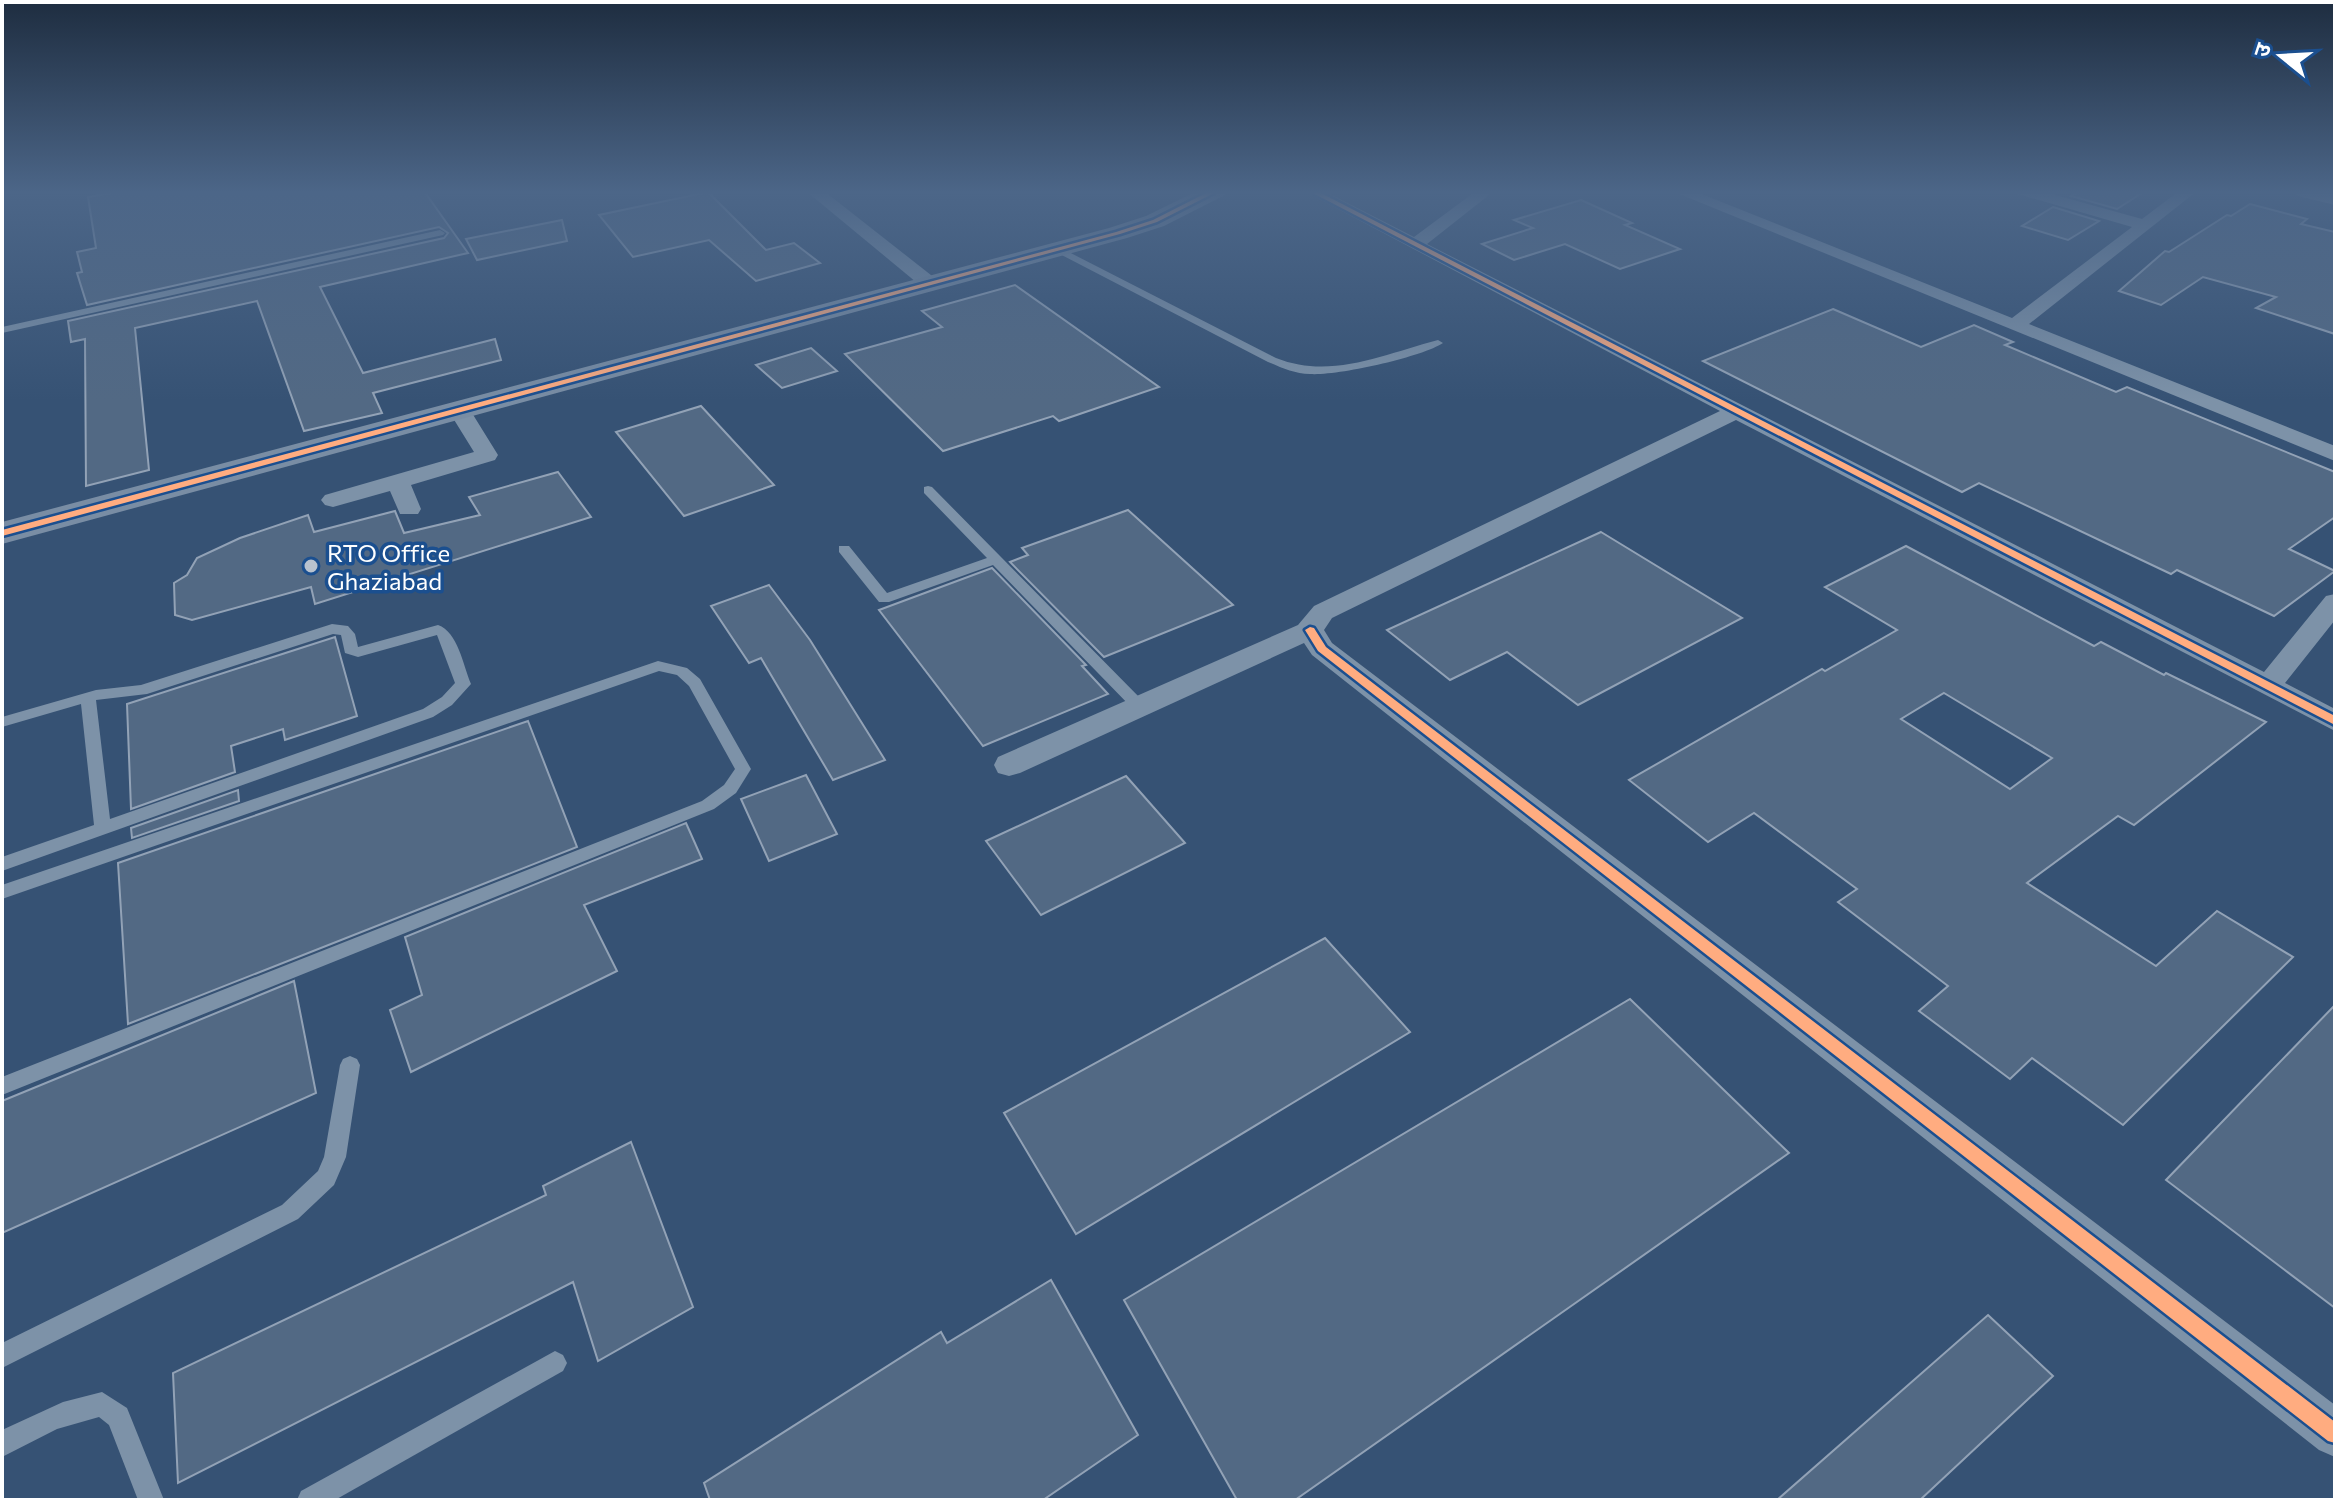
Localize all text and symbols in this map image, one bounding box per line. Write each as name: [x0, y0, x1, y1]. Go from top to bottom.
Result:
north arrow: [2241, 16, 2321, 96]
text: उ: [2247, 38, 2277, 60]
place label: RTO Office Ghaziabad: [327, 538, 450, 595]
marker: RTO Office Ghaziabad: [302, 557, 320, 575]

